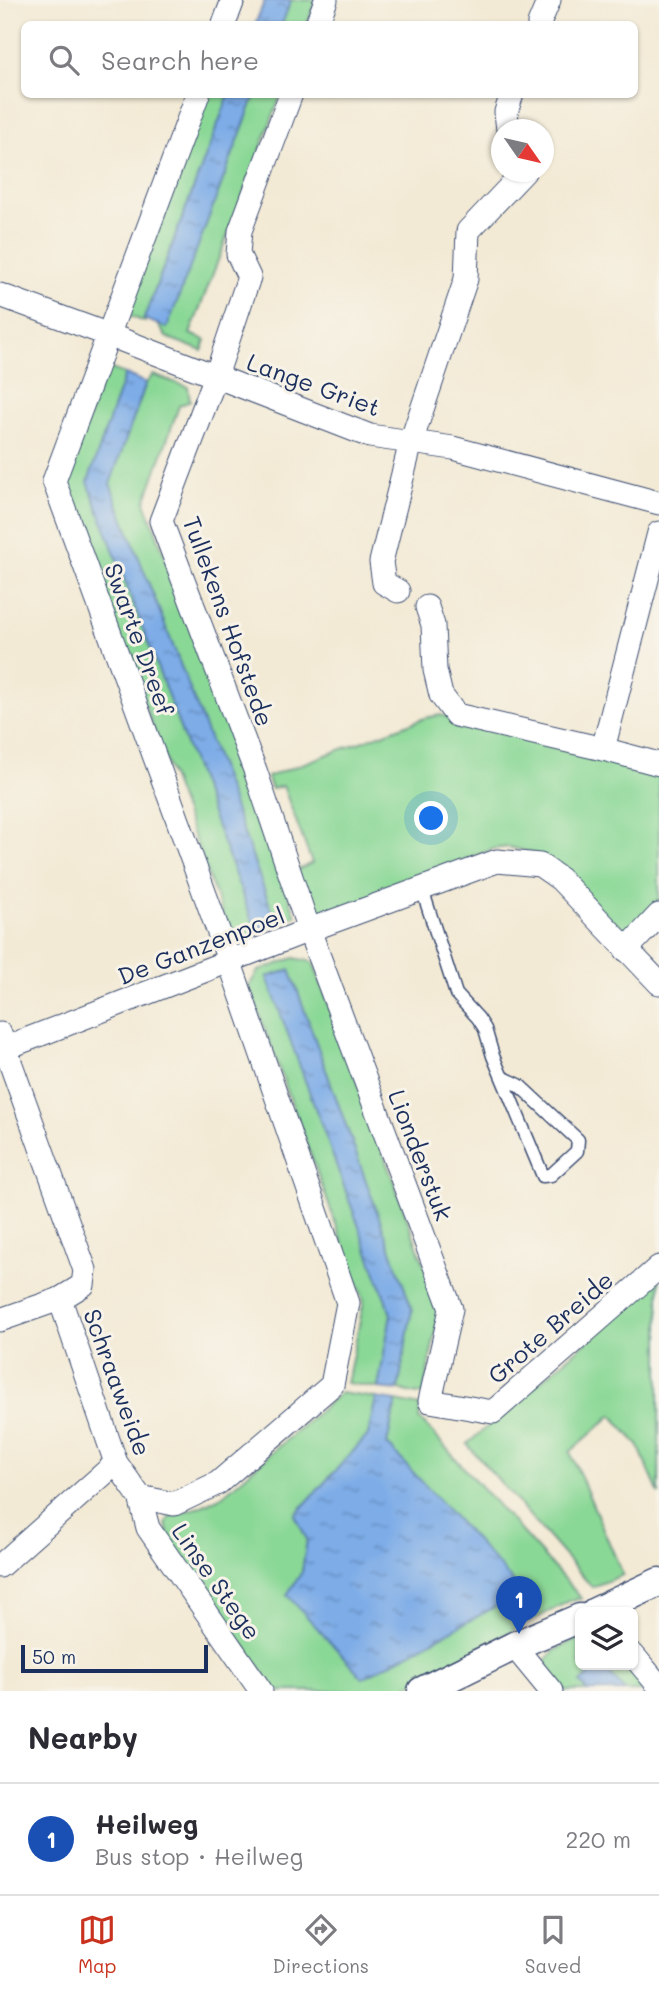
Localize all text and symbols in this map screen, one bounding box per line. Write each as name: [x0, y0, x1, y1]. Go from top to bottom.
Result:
search box: [21, 21, 638, 98]
icon: search: [45, 41, 83, 79]
text: Search here: [101, 43, 259, 77]
north arrow: [491, 119, 554, 182]
street label: Lange Griet: [243, 346, 385, 422]
street label: Tullekens Hofstede: [177, 512, 281, 730]
street label: Swarte Dreef: [98, 559, 182, 720]
your location: [414, 801, 448, 835]
street label: De Ganzenpoel: [113, 899, 289, 991]
street label: Lionderstuk: [382, 1085, 460, 1225]
street label: Grote Breide: [481, 1264, 619, 1390]
street label: Schraaweide: [77, 1304, 159, 1460]
street label: Linse Stege: [166, 1517, 268, 1645]
pin: 1: [496, 1576, 542, 1634]
map controls: [575, 1607, 638, 1670]
button: layers: [575, 1607, 638, 1670]
scale bar: [21, 1642, 208, 1674]
text: 50 m: [32, 1644, 76, 1669]
text: Nearby: [28, 1717, 138, 1757]
text: Heilweg: [95, 1807, 198, 1841]
text: 1: [46, 1824, 56, 1854]
text: 220 m: [565, 1824, 631, 1854]
text: Bus stop · Heilweg: [95, 1841, 303, 1871]
tab: Map: [78, 1911, 117, 1978]
tab: Directions: [272, 1911, 369, 1978]
tab: Saved: [525, 1911, 581, 1978]

